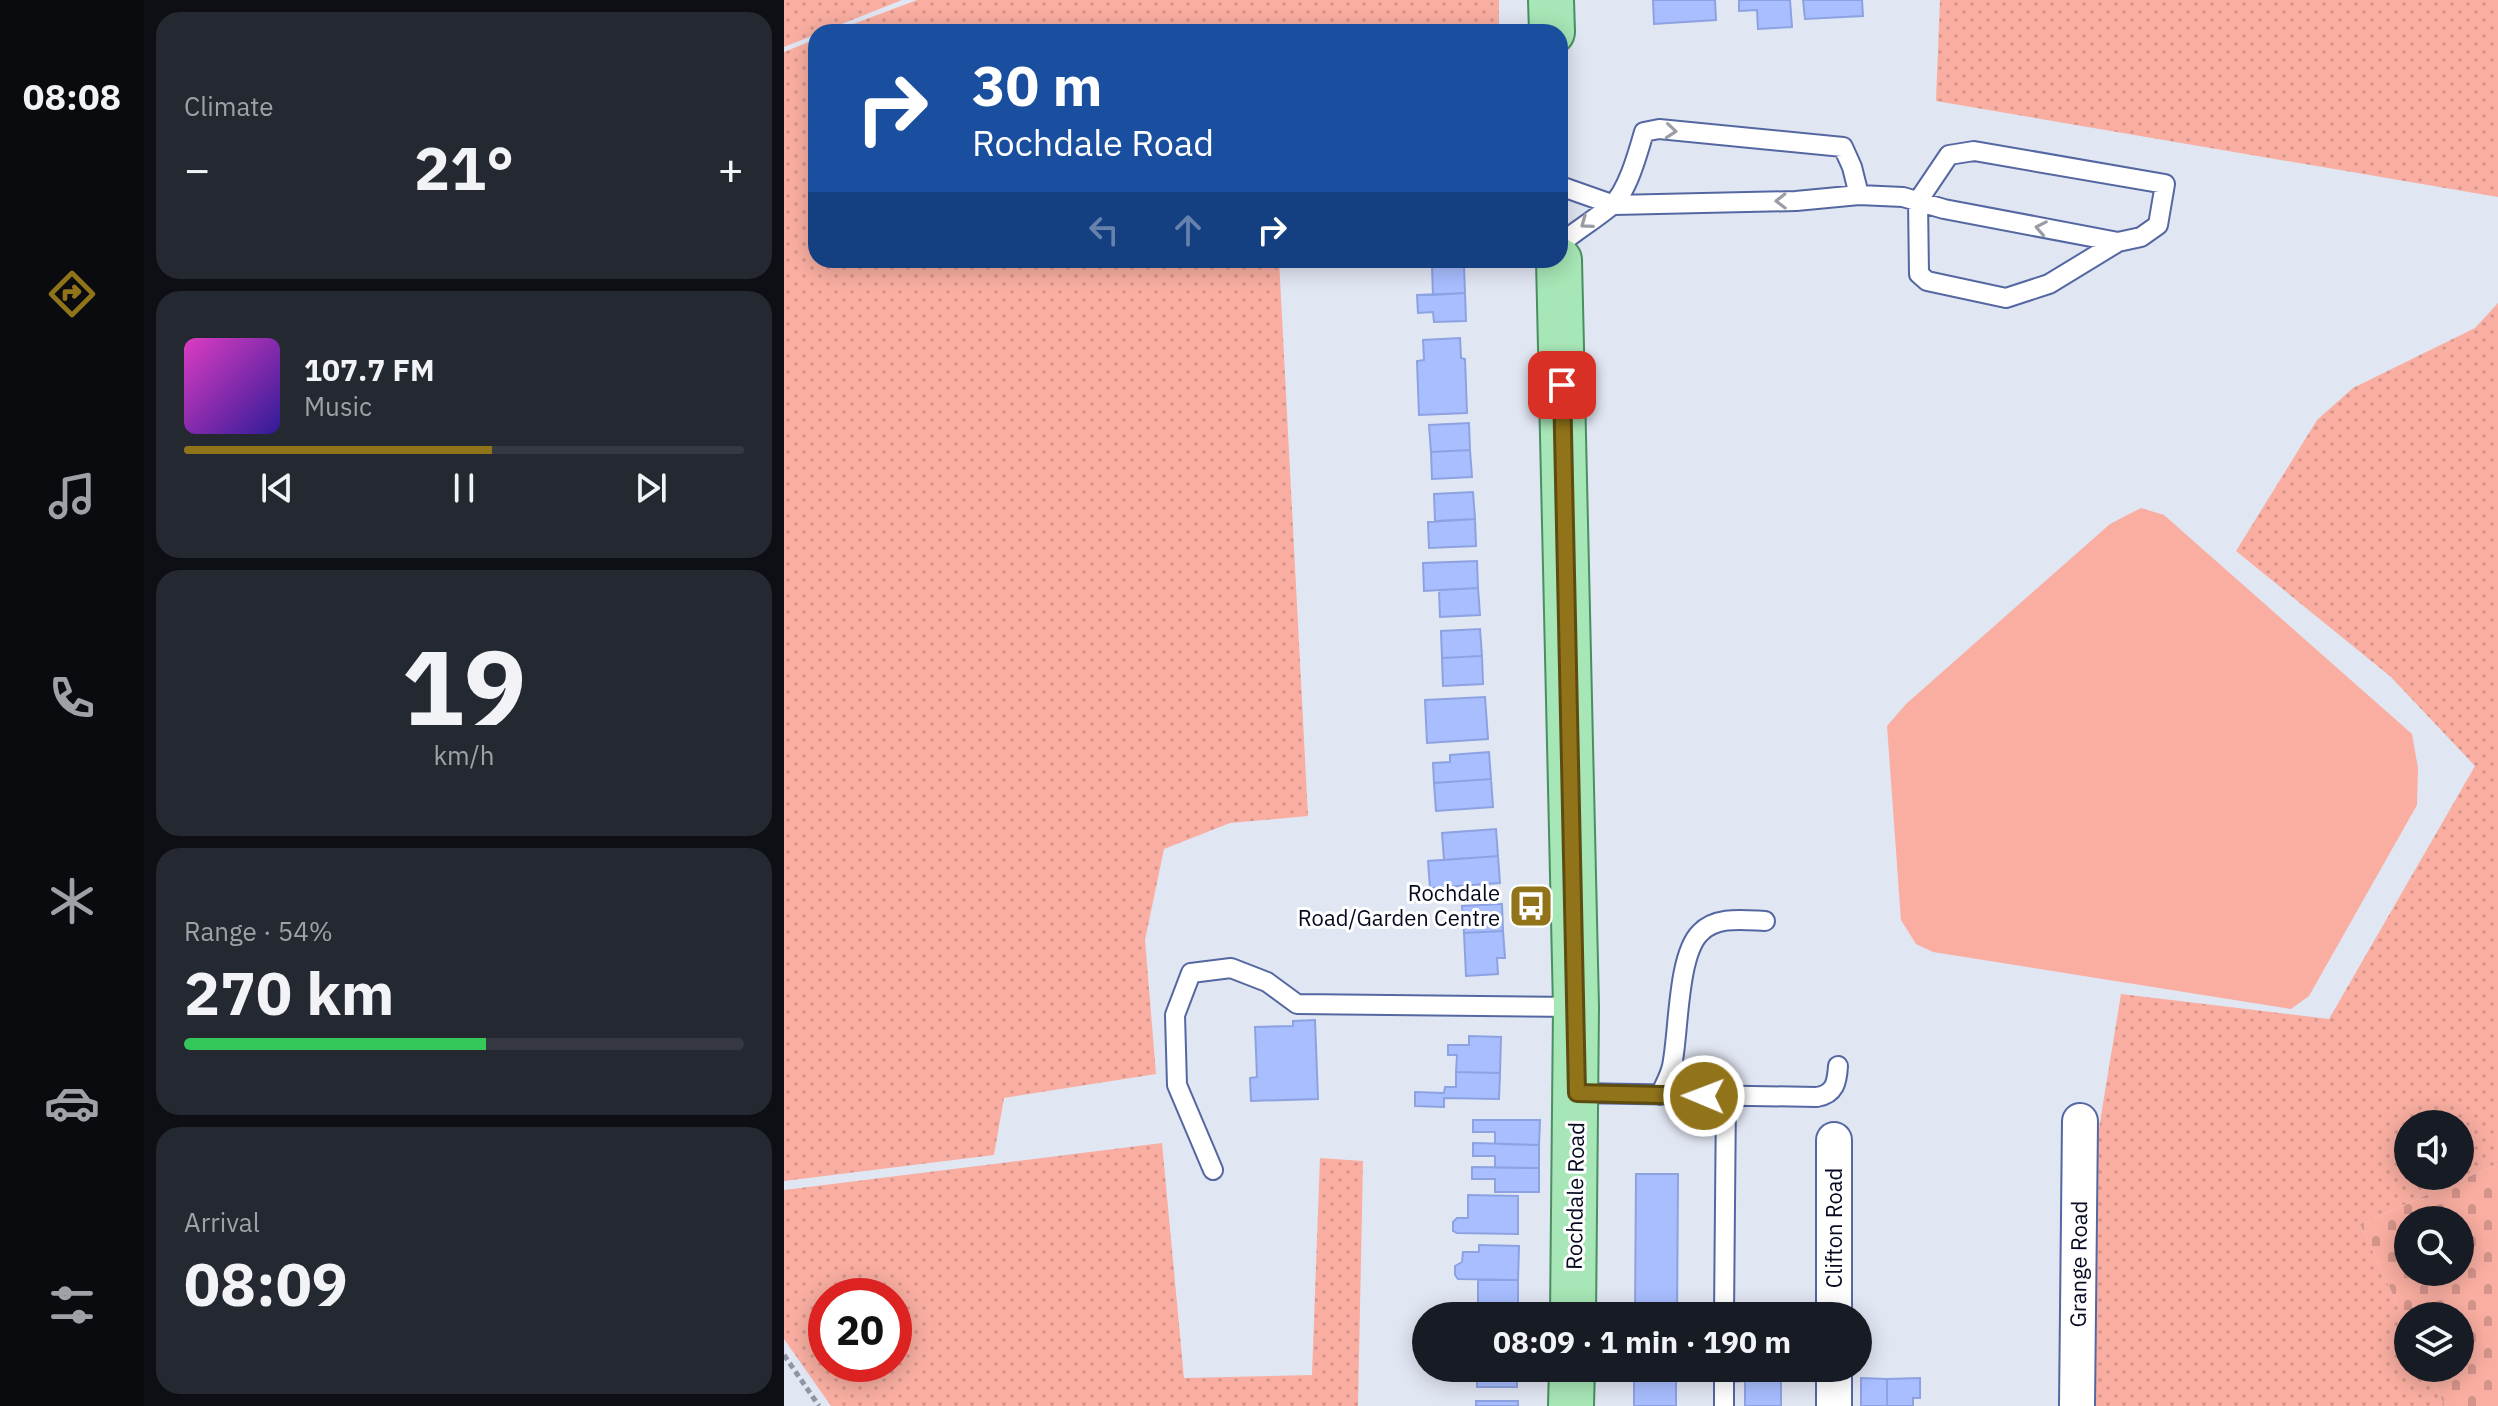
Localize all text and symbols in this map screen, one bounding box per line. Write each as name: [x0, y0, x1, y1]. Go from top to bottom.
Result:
text: 30 m: [972, 49, 1102, 121]
icon: right: [840, 56, 944, 160]
text: 08:08: [23, 73, 121, 120]
text: Climate: [184, 89, 274, 123]
text: Rochdale Road: [972, 119, 1214, 166]
one-way arrow: [1665, 122, 1678, 139]
text: 21°: [414, 128, 514, 207]
text: −: [184, 140, 210, 197]
text: +: [718, 140, 744, 197]
one-way arrow: [1774, 192, 1787, 210]
icon: left: [1082, 208, 1126, 252]
icon: ahead: [1166, 208, 1210, 252]
icon: right: [1250, 208, 1294, 252]
one-way arrow: [1580, 214, 1595, 228]
one-way arrow: [2034, 220, 2048, 237]
icon: directions: [44, 266, 100, 322]
text: 107.7 FM: [304, 350, 435, 389]
pin: [1528, 351, 1596, 419]
icon: arrive: [1540, 363, 1584, 407]
text: Music: [304, 389, 372, 423]
icon: previous: [255, 466, 299, 510]
icon: pause: [442, 466, 486, 510]
icon: next: [629, 466, 673, 510]
icon: music: [44, 468, 100, 524]
text: 19: [402, 618, 526, 754]
icon: phone: [44, 670, 100, 726]
text: km/h: [433, 738, 495, 772]
icon: climate: [44, 873, 100, 929]
place label: Rochdale Road/Garden Centre: [1298, 878, 1500, 932]
bus stop icon: Rochdale Road/Garden Centre: [1507, 882, 1555, 930]
text: Range · 54%: [184, 914, 333, 948]
text: 270 km: [184, 953, 394, 1032]
position arrow: [1662, 1054, 1746, 1138]
icon: car: [44, 1075, 100, 1131]
map controls: [2394, 1110, 2474, 1382]
button: sound: [2394, 1110, 2474, 1190]
street label: Rochdale Road: [1559, 1122, 1590, 1270]
street label: Clifton Road: [1819, 1168, 1848, 1288]
street label: Grange Road: [2063, 1200, 2093, 1328]
text: Arrival: [184, 1205, 260, 1239]
button: search: [2394, 1206, 2474, 1286]
text: 08:09: [184, 1244, 348, 1323]
icon: filters: [44, 1277, 100, 1333]
speed limit sign: 20: [808, 1278, 912, 1382]
button: layers: [2394, 1302, 2474, 1382]
text: 08:09 · 1 min · 190 m: [1493, 1322, 1791, 1361]

